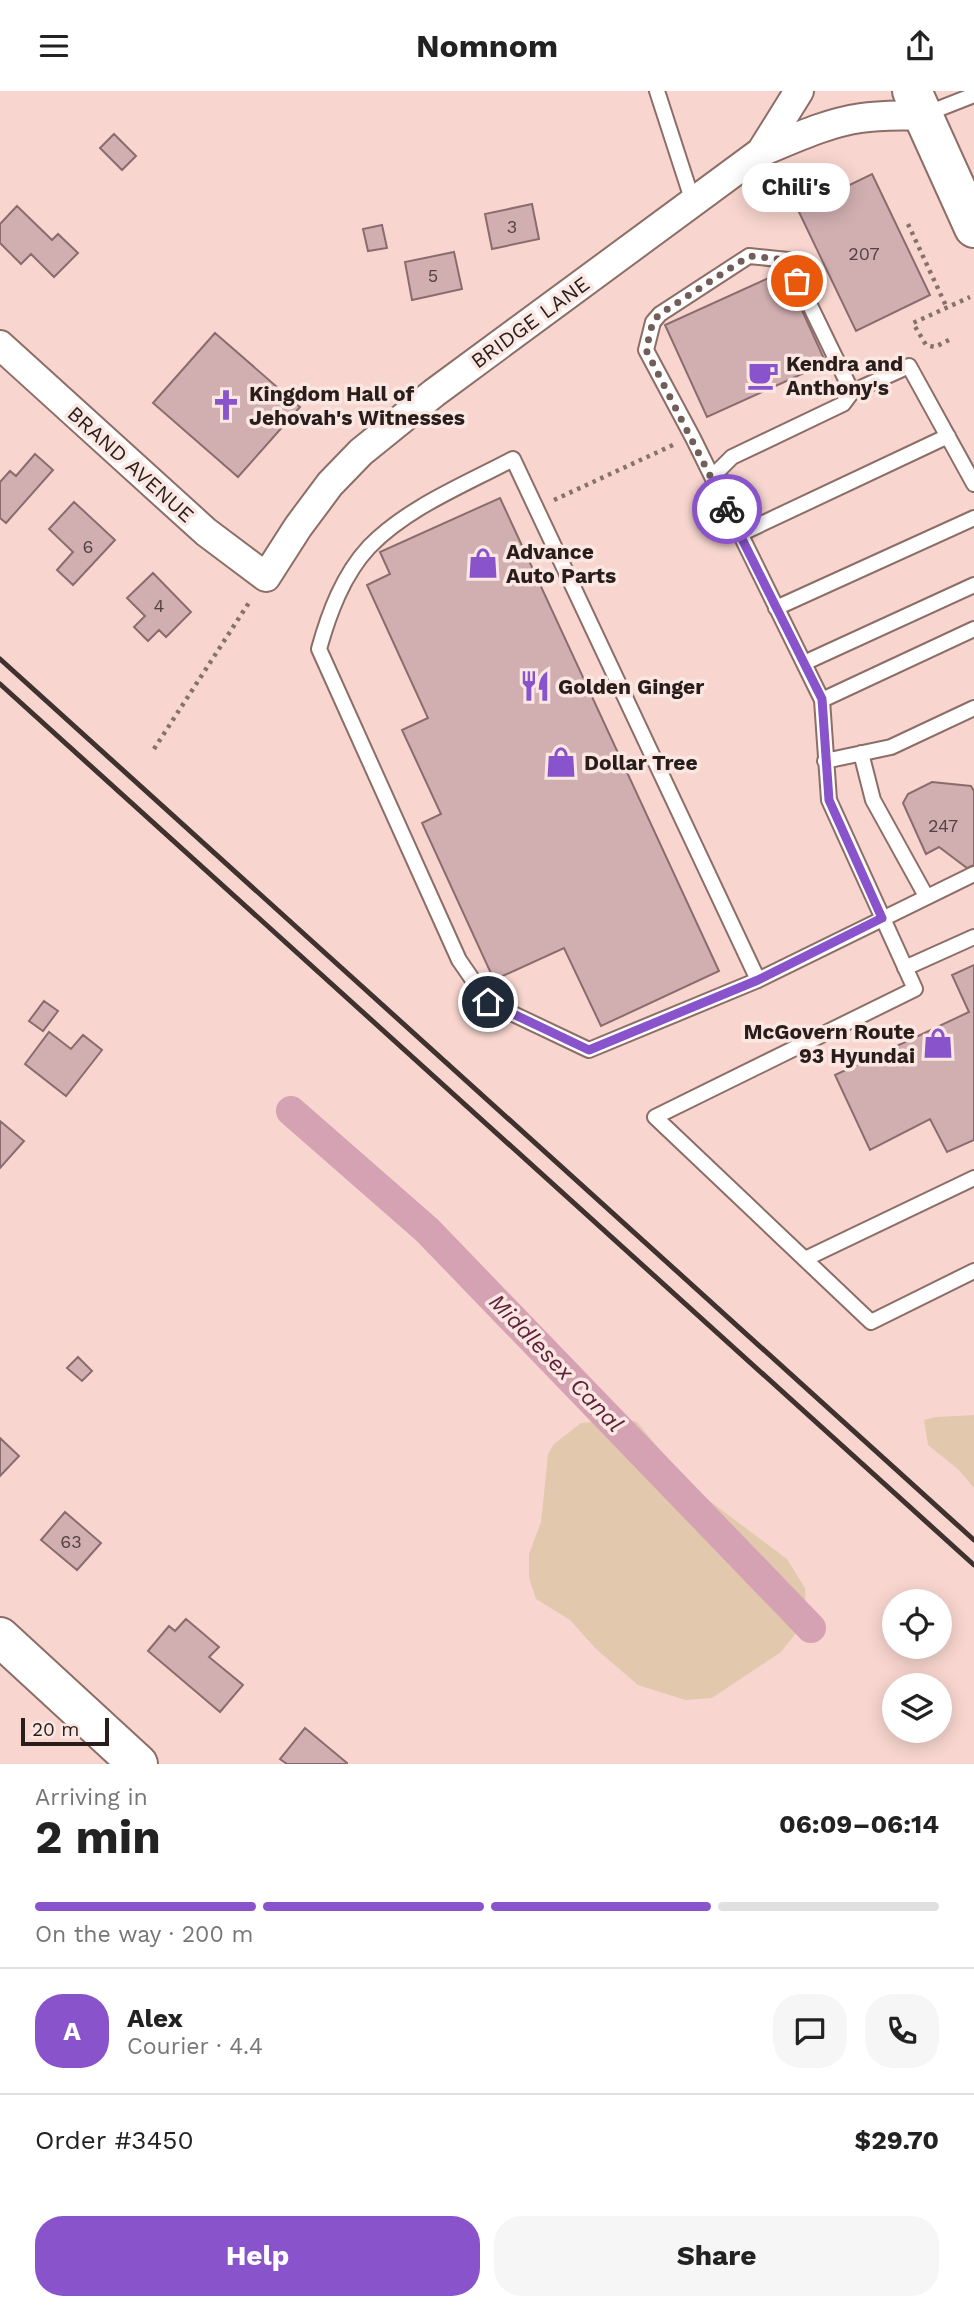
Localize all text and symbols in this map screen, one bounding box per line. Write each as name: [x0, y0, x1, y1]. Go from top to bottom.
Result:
icon: menu: [35, 27, 73, 65]
text: Nomnom: [416, 27, 558, 65]
icon: share: [901, 27, 939, 65]
callout: Chili's: [743, 162, 851, 211]
text: Chili's: [761, 174, 831, 201]
house number: 3: [507, 216, 517, 237]
house number: 207: [848, 243, 880, 264]
pin: [767, 251, 827, 311]
icon: bag: [778, 262, 816, 300]
house number: 5: [428, 265, 438, 286]
street label: BRIDGE LANE: [466, 271, 594, 373]
place label: Kendra and Anthony's: [786, 351, 903, 400]
cafe icon: Kendra and Anthony's: [746, 358, 780, 392]
place label: Kingdom Hall of Jehovah's Witnesses: [249, 381, 465, 430]
church icon: Kingdom Hall of Jehovah's Witnesses: [209, 388, 243, 422]
street label: BRAND AVENUE: [63, 401, 199, 527]
courier: [692, 474, 762, 544]
icon: bike: [708, 490, 746, 528]
house number: 6: [83, 536, 93, 557]
place label: Advance Auto Parts: [506, 539, 616, 588]
shop icon: Advance Auto Parts: [466, 546, 500, 580]
house number: 4: [154, 595, 165, 616]
restaurant icon: Golden Ginger: [518, 669, 552, 703]
place label: Golden Ginger: [558, 674, 704, 699]
shop icon: Dollar Tree: [544, 745, 578, 779]
place label: Dollar Tree: [584, 750, 698, 775]
house number: 247: [928, 815, 958, 836]
pin: [458, 972, 518, 1032]
icon: home: [469, 983, 507, 1021]
place label: McGovern Route 93 Hyundai: [743, 1019, 915, 1068]
shop icon: McGovern Route 93 Hyundai: [921, 1026, 955, 1060]
water label: Middlesex Canal: [483, 1288, 629, 1438]
house number: 63: [60, 1531, 82, 1552]
map controls: [882, 1589, 952, 1743]
button: locate: [882, 1589, 952, 1659]
button: layers: [882, 1673, 952, 1743]
scale bar: [21, 1715, 108, 1747]
text: 20 m: [32, 1718, 79, 1741]
text: Arriving in: [35, 1784, 148, 1811]
text: 06:09–06:14: [779, 1809, 939, 1839]
text: 2 min: [35, 1810, 161, 1864]
text: On the way · 200 m: [35, 1921, 253, 1948]
button: chat: [773, 1994, 847, 2068]
button: phone: [865, 1994, 939, 2068]
text: Alex: [127, 2003, 183, 2033]
text: A: [63, 2016, 81, 2046]
text: Courier · 4.4: [127, 2033, 263, 2060]
text: Order #3450: [35, 2125, 194, 2155]
text: $29.70: [854, 2125, 939, 2155]
button: Help: [35, 2216, 480, 2296]
button: Share: [494, 2216, 939, 2296]

